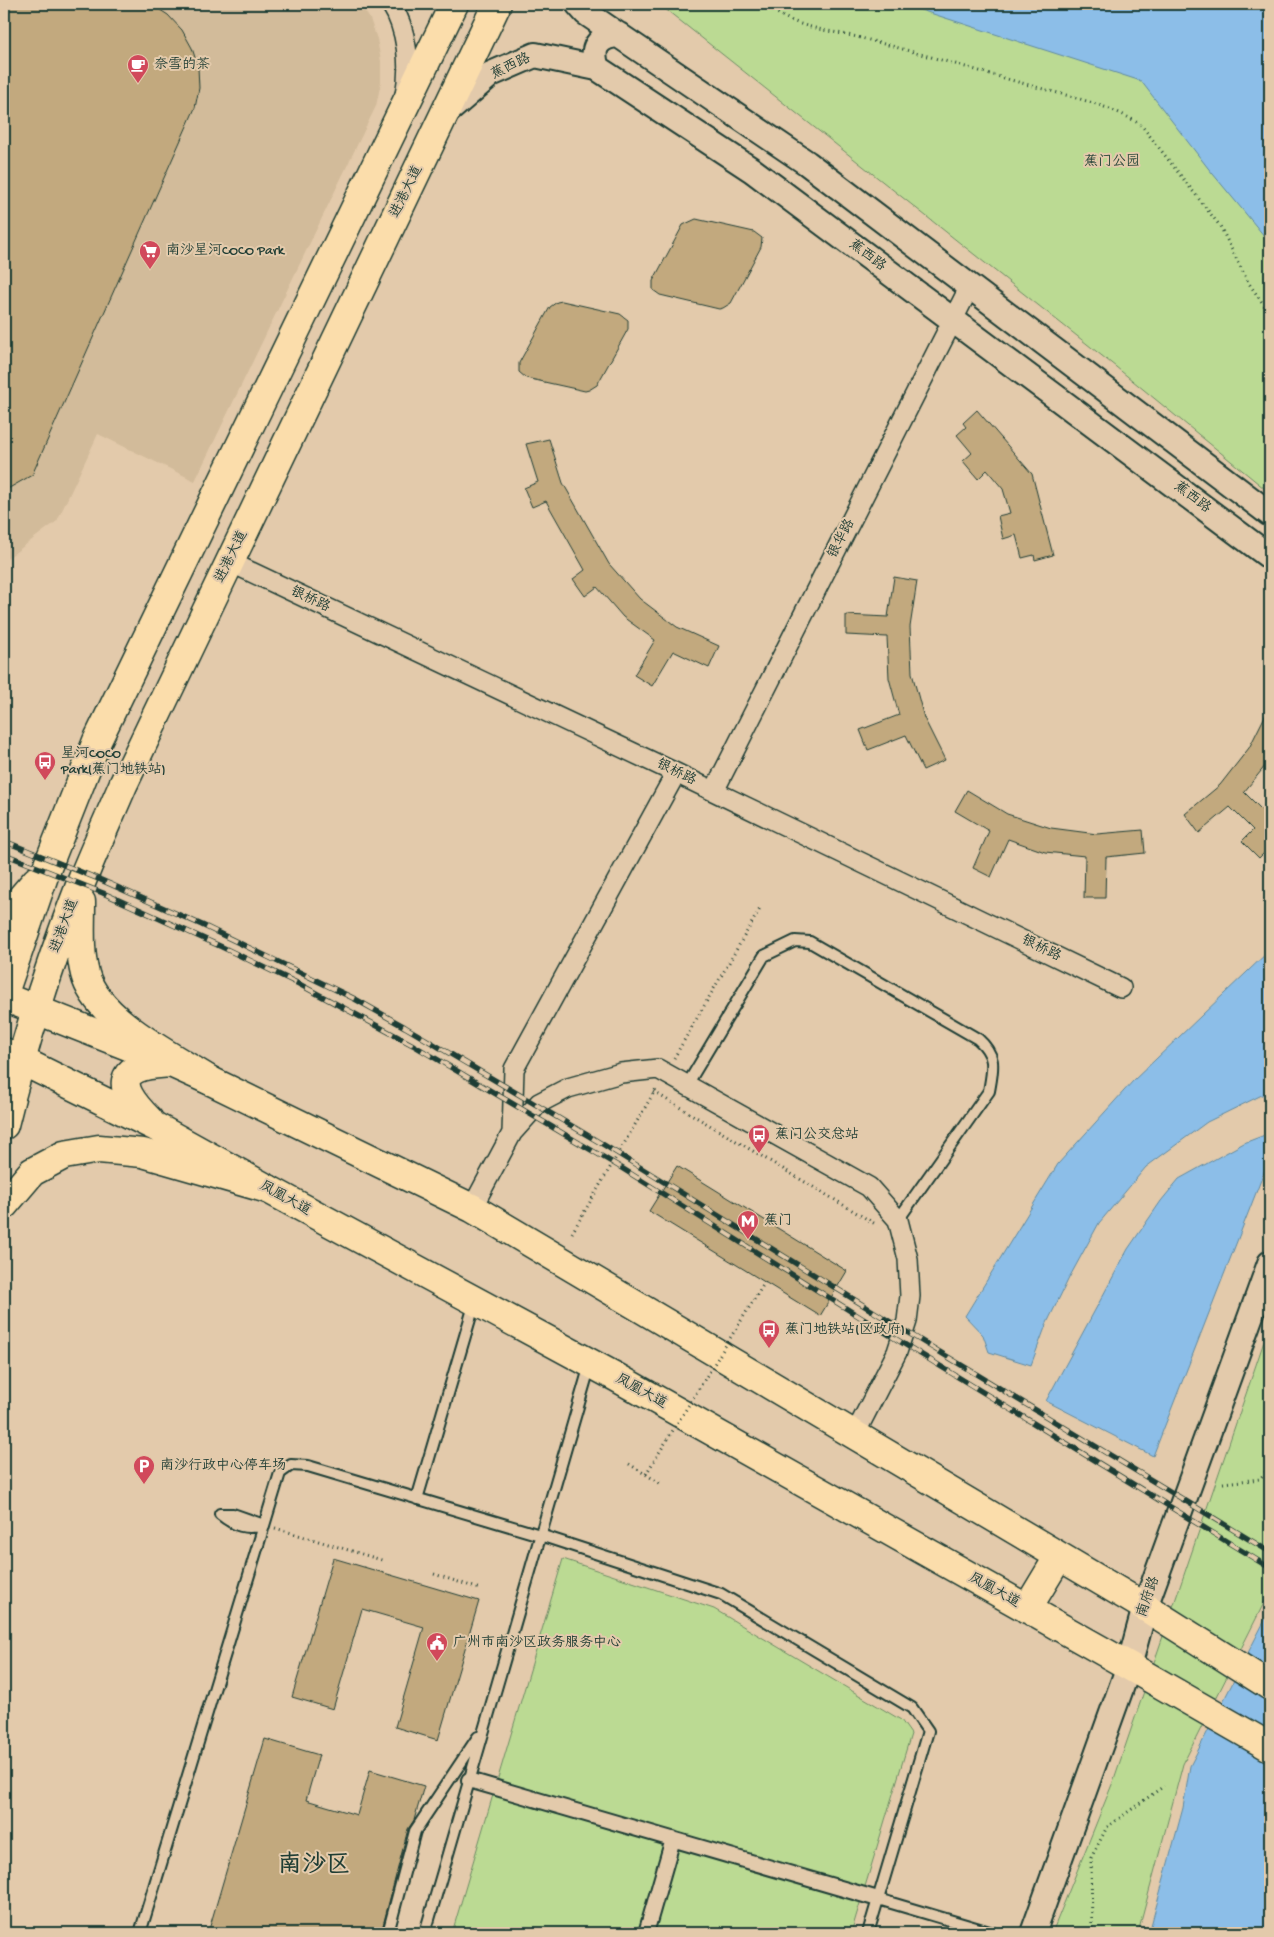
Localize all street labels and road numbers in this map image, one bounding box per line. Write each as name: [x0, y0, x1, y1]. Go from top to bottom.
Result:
street label: 蕉西路: [488, 49, 534, 84]
street label: 进港大道: [386, 163, 427, 221]
street label: 蕉西路: [845, 236, 889, 275]
street label: 蕉西路: [1170, 478, 1214, 517]
street label: 银华路: [824, 516, 859, 562]
street label: 进港大道: [211, 528, 252, 586]
street label: 银桥路: [287, 583, 333, 617]
street label: 银桥路: [653, 755, 699, 790]
street label: 进港大道: [46, 896, 83, 955]
street label: 银桥路: [1018, 931, 1064, 966]
street label: 凤凰大道: [256, 1177, 314, 1220]
street label: 凤凰大道: [612, 1370, 670, 1413]
street label: 凤凰大道: [965, 1569, 1023, 1612]
street label: 南府路: [1133, 1574, 1164, 1620]

